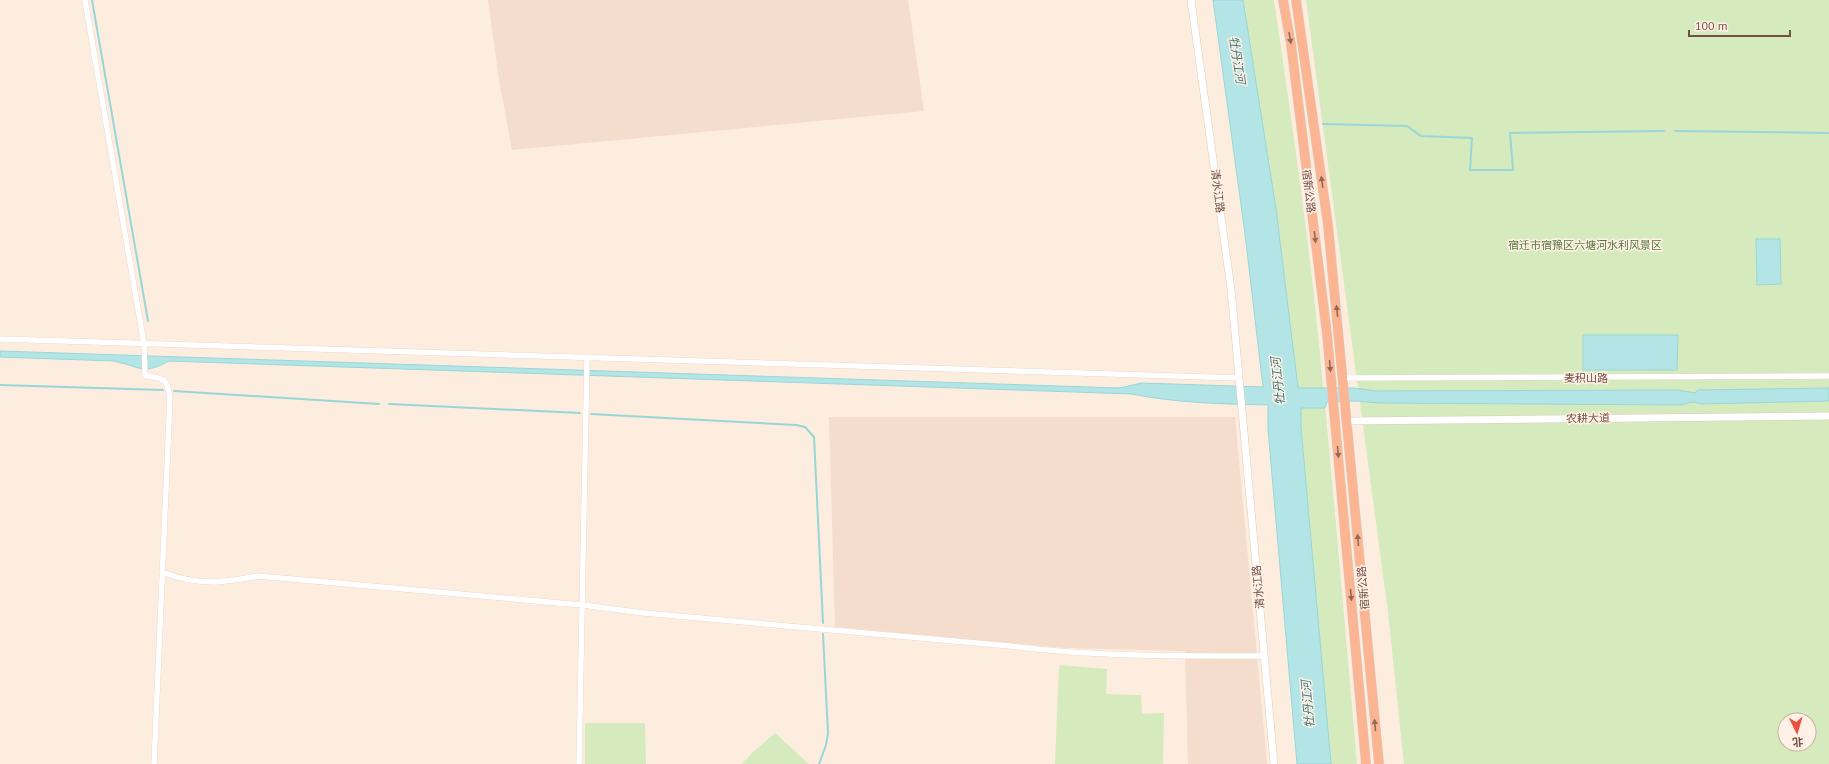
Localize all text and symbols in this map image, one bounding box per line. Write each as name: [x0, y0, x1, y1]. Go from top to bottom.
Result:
scale bar: [1689, 12, 1790, 38]
text: 100 m: [1695, 18, 1728, 33]
one-way arrow: [1287, 32, 1293, 45]
water label: 牡丹江河: [1226, 35, 1249, 87]
street label: 清水江路: [1208, 168, 1228, 214]
street label: 宿新公路: [1299, 168, 1319, 214]
one-way arrow: [1319, 176, 1325, 188]
one-way arrow: [1312, 231, 1318, 243]
park label: 宿迁市宿豫区六塘河水利风景区: [1508, 238, 1662, 252]
one-way arrow: [1333, 305, 1340, 317]
water label: 牡丹江河: [1267, 354, 1287, 406]
one-way arrow: [1327, 360, 1334, 372]
street label: 麦积山路: [1564, 371, 1608, 385]
street label: 农耕大道: [1566, 411, 1610, 425]
one-way arrow: [1335, 446, 1341, 458]
one-way arrow: [1355, 534, 1361, 546]
street label: 清水江路: [1249, 564, 1267, 610]
street label: 宿新公路: [1354, 565, 1372, 611]
one-way arrow: [1347, 589, 1354, 601]
water label: 牡丹江河: [1298, 677, 1317, 729]
north arrow: [1777, 712, 1817, 752]
one-way arrow: [1372, 719, 1379, 731]
text: 北: [1792, 735, 1804, 749]

